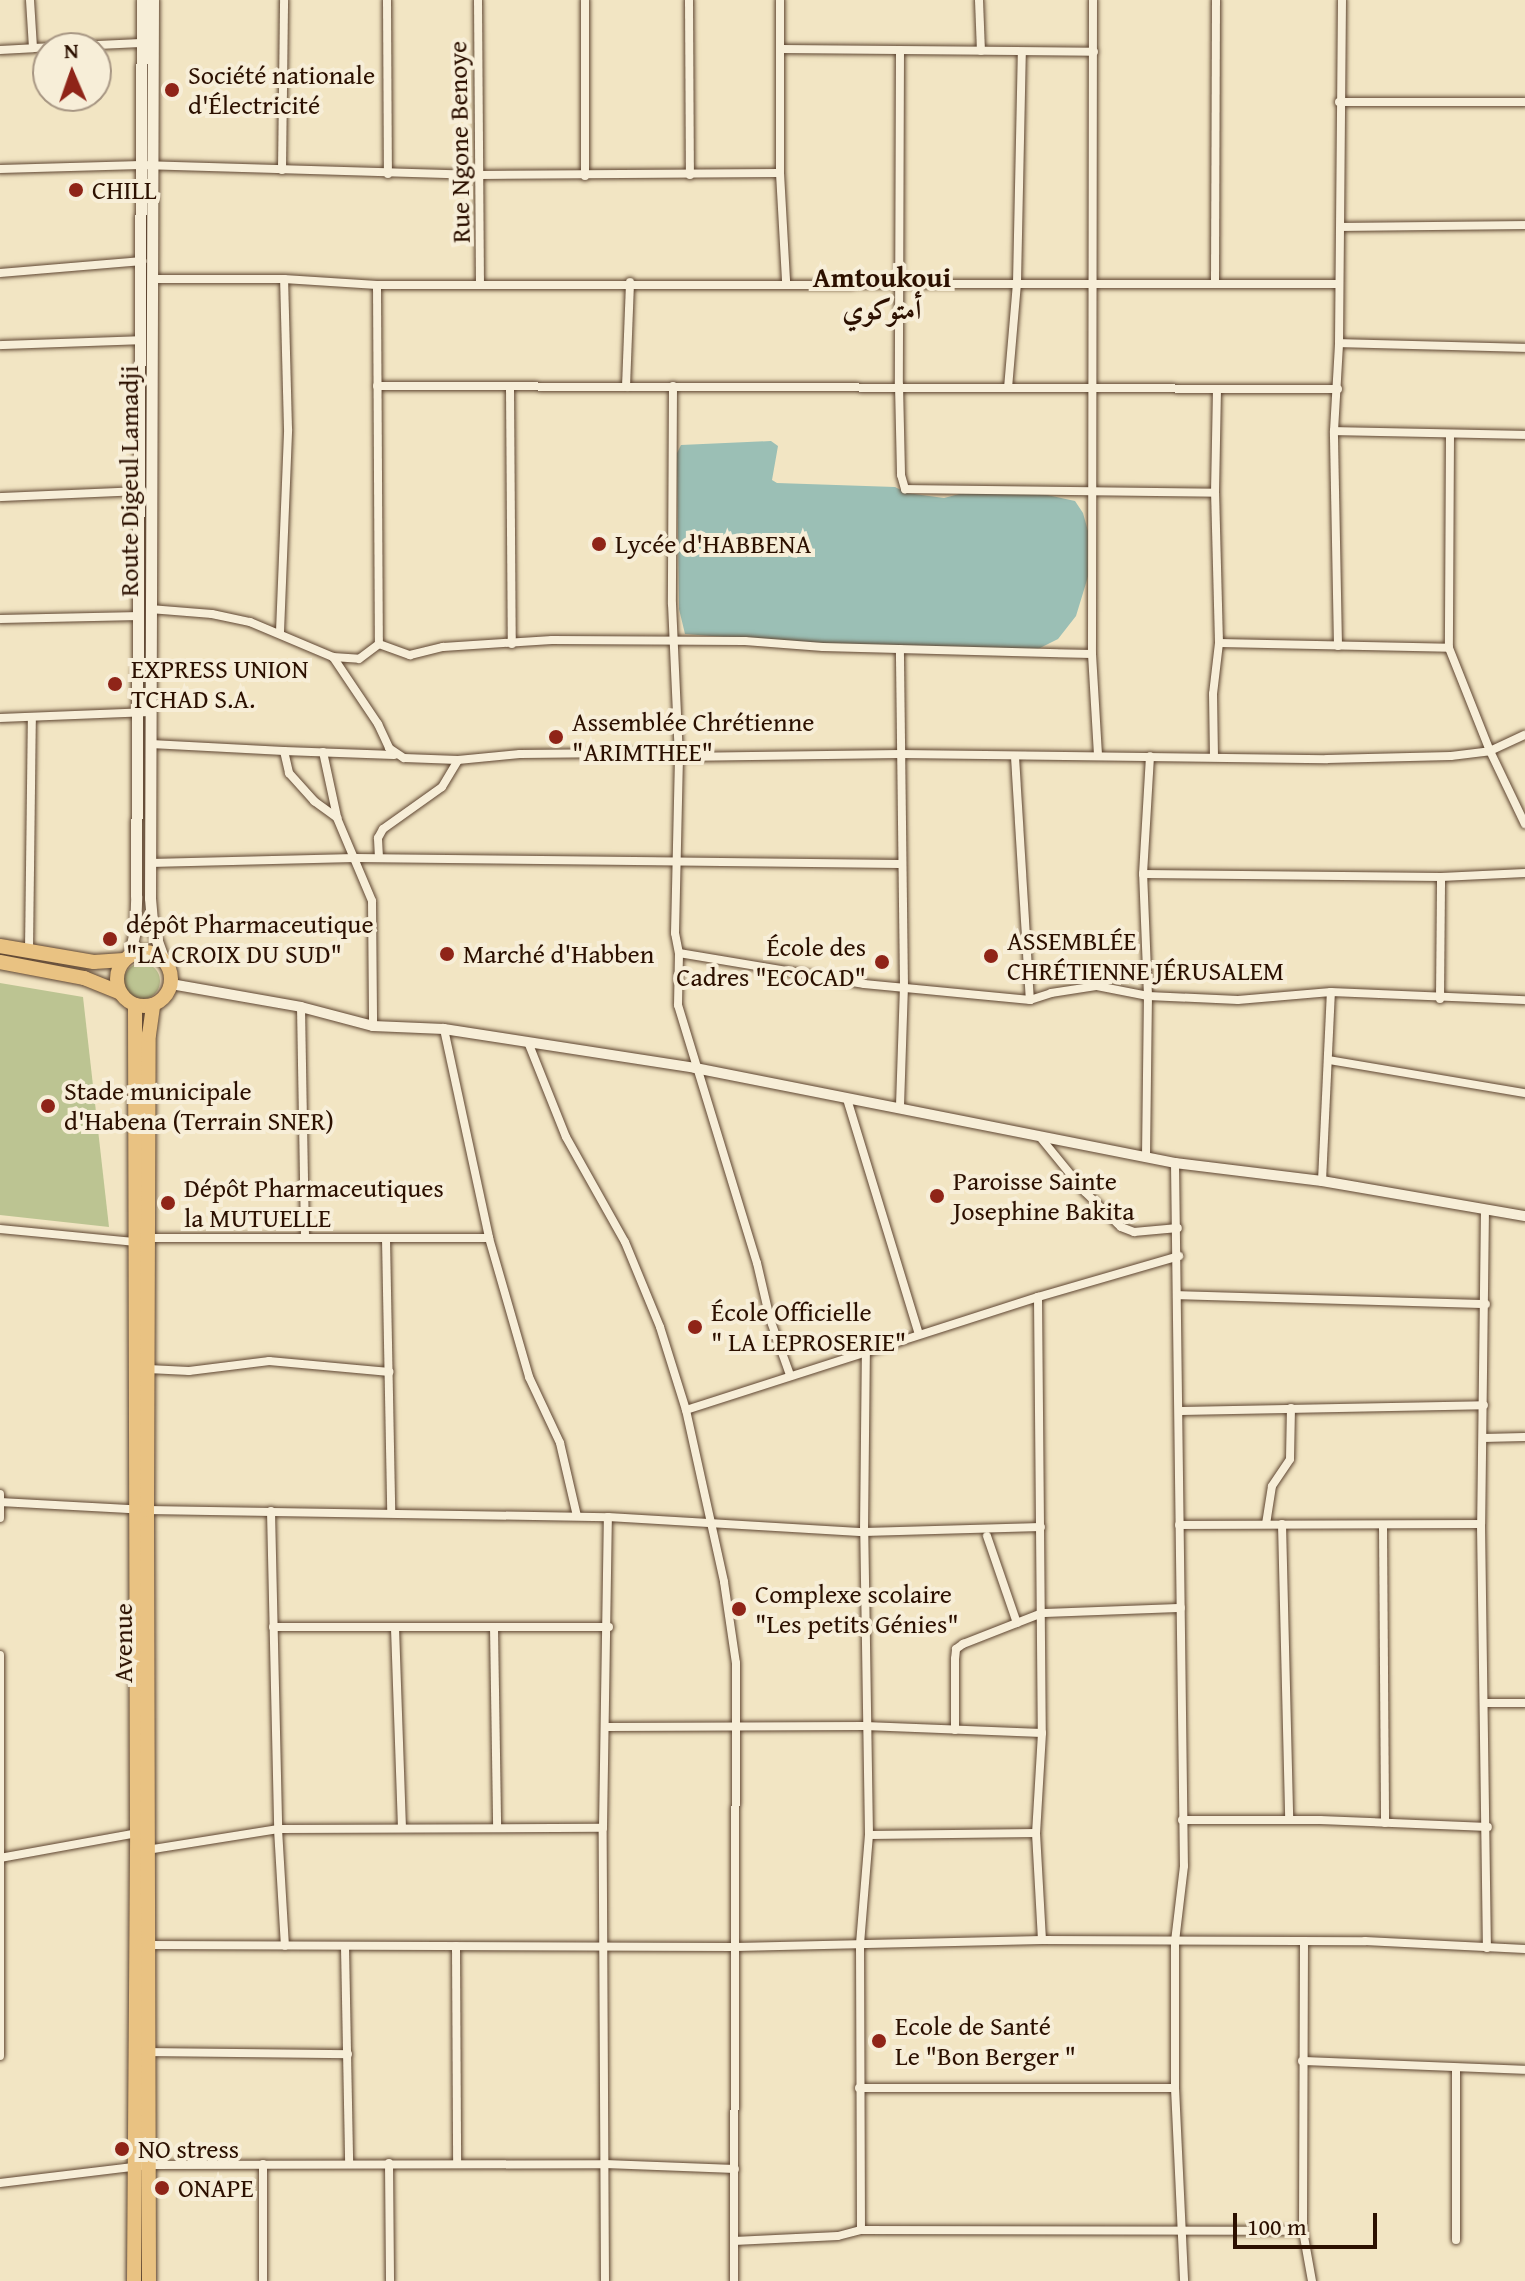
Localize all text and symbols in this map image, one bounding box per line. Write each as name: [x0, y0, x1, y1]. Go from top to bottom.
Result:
north arrow: [32, 32, 112, 112]
text: N: [63, 34, 79, 66]
street label: Rue Ngone Benoye: [442, 41, 476, 243]
place label: Société nationale d'Électricité: [188, 59, 375, 120]
marker: Société nationale d'Électricité: [163, 81, 181, 99]
place label: CHILL: [92, 174, 157, 206]
marker: CHILL: [67, 181, 85, 199]
district label: Amtoukoui أمتوكوي: [813, 260, 951, 326]
street label: Route Digeul Lamadji: [113, 365, 145, 597]
place label: Lycée d'HABBENA: [615, 528, 811, 560]
marker: Lycée d'HABBENA: [590, 535, 608, 553]
place label: EXPRESS UNION TCHAD S.A.: [131, 653, 308, 714]
marker: EXPRESS UNION TCHAD S.A.: [106, 675, 124, 693]
place label: Assemblée Chrétienne "ARIMTHEE": [572, 706, 814, 768]
marker: Assemblée Chrétienne "ARIMTHEE": [547, 728, 565, 746]
place label: dépôt Pharmaceutique "LA CROIX DU SUD": [126, 908, 374, 970]
place label: ASSEMBLÉE CHRÉTIENNE JÉRUSALEM: [1007, 925, 1284, 986]
marker: dépôt Pharmaceutique "LA CROIX DU SUD": [101, 930, 119, 948]
place label: École des Cadres "ECOCAD": [676, 931, 866, 992]
place label: Marché d'Habben: [463, 938, 654, 970]
marker: Marché d'Habben: [438, 945, 456, 963]
marker: ASSEMBLÉE CHRÉTIENNE JÉRUSALEM: [982, 947, 1000, 965]
marker: École des Cadres "ECOCAD": [873, 953, 891, 971]
place label: Stade municipale d'Habena (Terrain SNER): [64, 1075, 334, 1136]
marker: Stade municipale d'Habena (Terrain SNER): [39, 1097, 57, 1115]
place label: Paroisse Sainte Josephine Bakita: [953, 1165, 1134, 1226]
place label: Dépôt Pharmaceutiques la MUTUELLE: [184, 1172, 444, 1234]
marker: Paroisse Sainte Josephine Bakita: [928, 1187, 946, 1205]
marker: Dépôt Pharmaceutiques la MUTUELLE: [159, 1194, 177, 1212]
place label: École Officielle " LA LEPROSERIE": [711, 1296, 906, 1358]
marker: École Officielle " LA LEPROSERIE": [686, 1318, 704, 1336]
place label: Complexe scolaire "Les petits Génies": [755, 1578, 959, 1640]
marker: Complexe scolaire "Les petits Génies": [730, 1600, 748, 1618]
street label: Avenue: [107, 1603, 139, 1683]
place label: Ecole de Santé Le "Bon Berger ": [895, 2010, 1076, 2072]
marker: Ecole de Santé Le "Bon Berger ": [870, 2032, 888, 2050]
place label: NO stress: [138, 2133, 239, 2165]
marker: NO stress: [113, 2140, 131, 2158]
place label: ONAPE: [178, 2172, 254, 2204]
marker: ONAPE: [153, 2179, 171, 2197]
scale bar: [1237, 2197, 1381, 2247]
text: 100 m: [1247, 2209, 1307, 2244]

